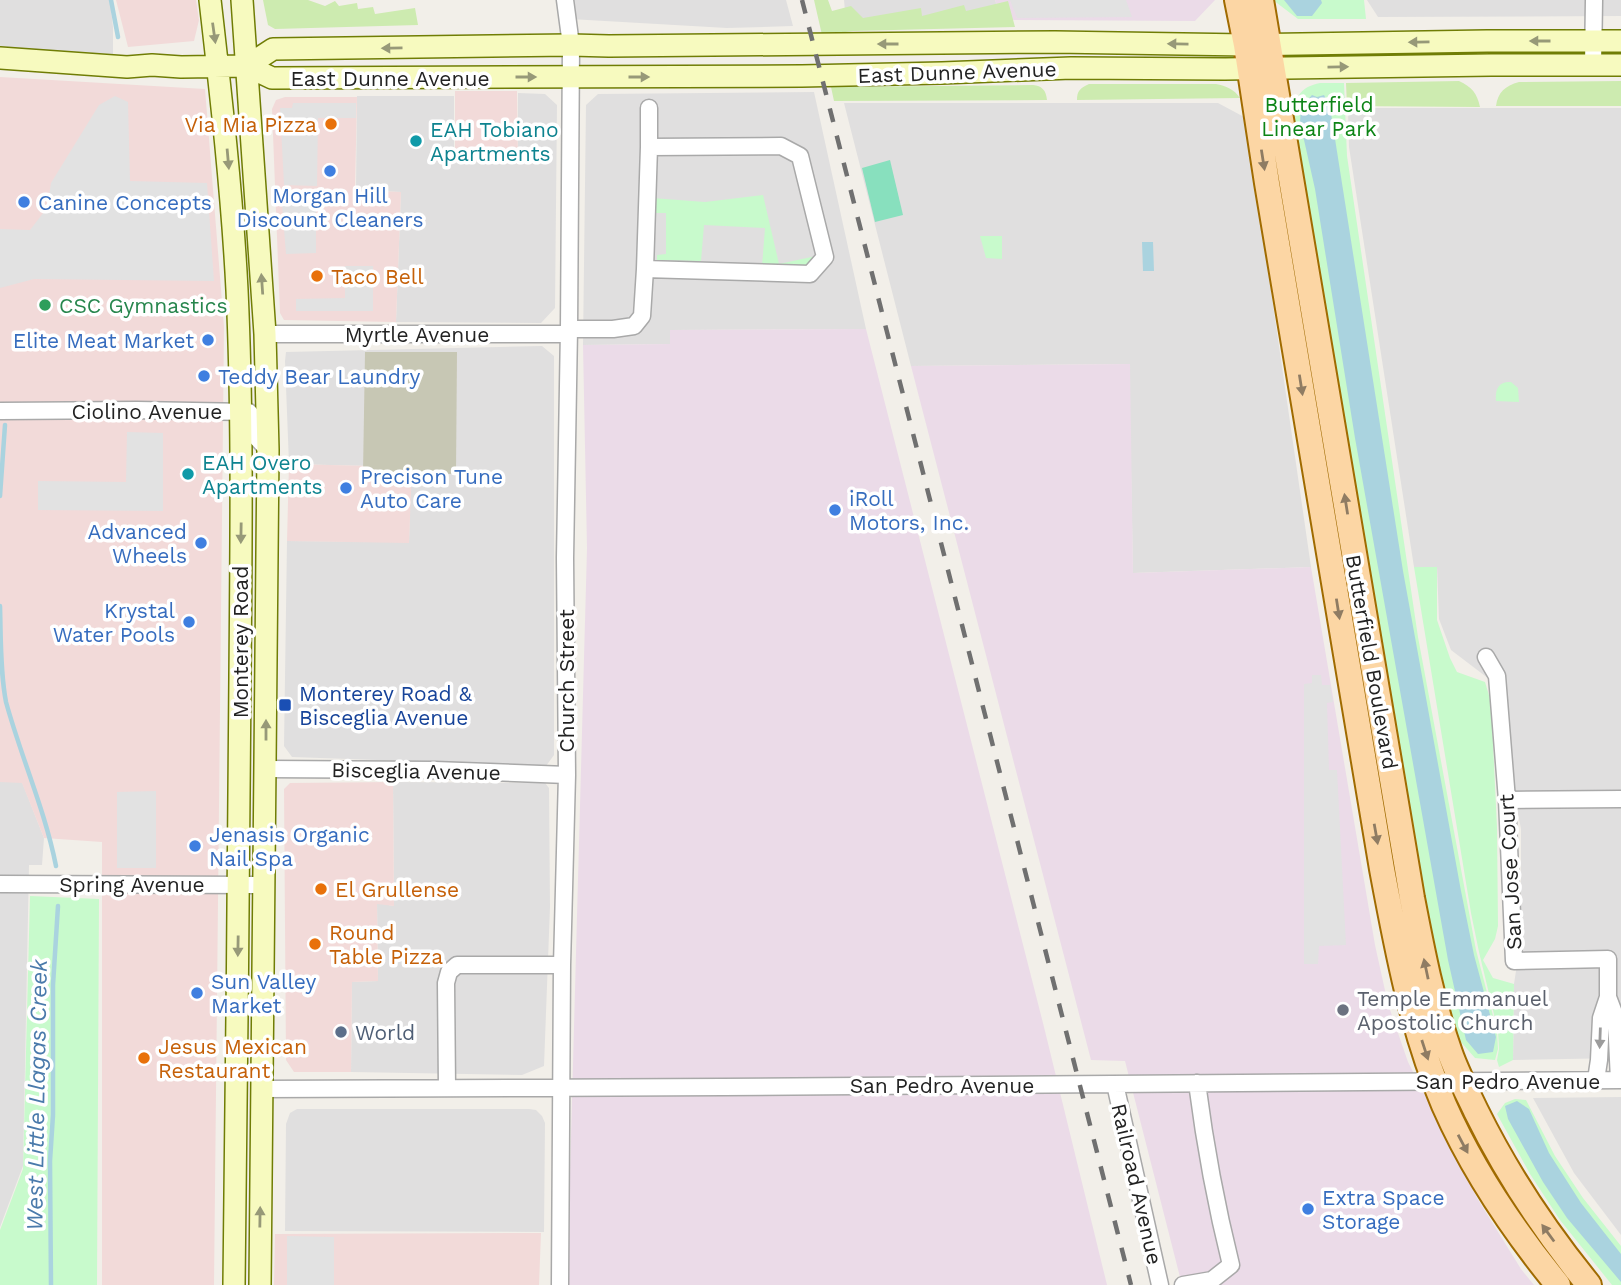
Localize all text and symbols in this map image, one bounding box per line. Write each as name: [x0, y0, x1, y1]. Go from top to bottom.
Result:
one-way arrow: [209, 23, 220, 45]
one-way arrow: [1529, 35, 1551, 47]
one-way arrow: [1408, 36, 1430, 48]
one-way arrow: [877, 38, 899, 50]
one-way arrow: [1166, 38, 1188, 50]
one-way arrow: [380, 42, 402, 54]
street label: East Dunne Avenue: [857, 56, 1057, 88]
one-way arrow: [1327, 61, 1349, 73]
street label: East Dunne Avenue: [290, 66, 490, 91]
one-way arrow: [515, 71, 537, 83]
one-way arrow: [628, 71, 650, 83]
park label: Butterfield Linear Park: [1261, 92, 1377, 141]
place label: Via Mia Pizza: [184, 112, 317, 137]
marker: Via Mia Pizza: [323, 116, 339, 132]
place label: EAH Tobiano Apartments: [430, 117, 558, 166]
marker: EAH Tobiano Apartments: [408, 133, 424, 149]
one-way arrow: [223, 148, 234, 170]
one-way arrow: [1258, 150, 1269, 172]
marker: Morgan Hill Discount Cleaners: [322, 163, 338, 179]
place label: Morgan Hill Discount Cleaners: [237, 183, 423, 232]
place label: Canine Concepts: [38, 190, 212, 215]
marker: Canine Concepts: [16, 194, 32, 210]
place label: Taco Bell: [331, 264, 424, 289]
marker: Taco Bell: [309, 268, 325, 284]
one-way arrow: [257, 273, 268, 295]
place label: CSC Gymnastics: [59, 293, 228, 318]
marker: CSC Gymnastics: [37, 297, 53, 313]
street label: Myrtle Avenue: [345, 322, 489, 347]
place label: Elite Meat Market: [13, 328, 194, 353]
marker: Elite Meat Market: [200, 332, 216, 348]
place label: Teddy Bear Laundry: [218, 364, 420, 389]
marker: Teddy Bear Laundry: [196, 368, 212, 384]
one-way arrow: [1296, 374, 1307, 396]
street label: Ciolino Avenue: [72, 399, 222, 424]
place label: EAH Overo Apartments: [202, 450, 323, 499]
place label: Precison Tune Auto Care: [360, 464, 503, 513]
marker: EAH Overo Apartments: [180, 466, 196, 482]
marker: Precison Tune Auto Care: [338, 480, 354, 496]
place label: iRoll Motors, Inc.: [849, 486, 969, 535]
one-way arrow: [1340, 493, 1351, 515]
marker: iRoll Motors, Inc.: [827, 502, 843, 518]
place label: Advanced Wheels: [88, 519, 187, 568]
one-way arrow: [235, 522, 247, 544]
marker: Advanced Wheels: [193, 535, 209, 551]
street label: Butterfield Boulevard: [1341, 553, 1403, 771]
street label: Monterey Road: [228, 566, 253, 718]
place label: Krystal Water Pools: [53, 598, 176, 647]
one-way arrow: [1333, 598, 1344, 620]
street label: Church Street: [554, 609, 579, 753]
marker: Krystal Water Pools: [181, 614, 197, 630]
place label: Monterey Road & Bisceglia Avenue: [299, 681, 473, 730]
marker: Monterey Road & Bisceglia Avenue: [277, 697, 293, 713]
one-way arrow: [260, 719, 272, 741]
street label: Bisceglia Avenue: [331, 757, 501, 785]
street label: San Jose Court: [1493, 793, 1527, 951]
place label: Jenasis Organic Nail Spa: [209, 822, 370, 871]
one-way arrow: [1371, 823, 1382, 845]
marker: Jenasis Organic Nail Spa: [187, 838, 203, 854]
street label: Spring Avenue: [59, 872, 205, 897]
place label: El Grullense: [335, 877, 459, 902]
marker: El Grullense: [313, 881, 329, 897]
place label: Round Table Pizza: [329, 920, 443, 969]
one-way arrow: [232, 935, 244, 957]
marker: Round Table Pizza: [307, 936, 323, 952]
water label: West Little Llagas Creek: [21, 958, 53, 1231]
one-way arrow: [1420, 958, 1431, 980]
place label: Sun Valley Market: [211, 969, 316, 1018]
marker: Sun Valley Market: [189, 985, 205, 1001]
place label: Temple Emmanuel Apostolic Church: [1357, 986, 1549, 1035]
marker: Temple Emmanuel Apostolic Church: [1335, 1002, 1351, 1018]
place label: World: [355, 1020, 415, 1045]
marker: World: [333, 1024, 349, 1040]
one-way arrow: [1594, 1027, 1605, 1049]
place label: Jesus Mexican Restaurant: [158, 1034, 307, 1083]
one-way arrow: [1420, 1040, 1431, 1061]
marker: Jesus Mexican Restaurant: [136, 1050, 152, 1066]
street label: San Pedro Avenue: [1416, 1069, 1600, 1094]
street label: San Pedro Avenue: [850, 1073, 1034, 1098]
street label: Railroad Avenue: [1106, 1101, 1168, 1267]
one-way arrow: [1457, 1134, 1469, 1153]
place label: Extra Space Storage: [1322, 1185, 1445, 1234]
marker: Extra Space Storage: [1300, 1201, 1316, 1217]
one-way arrow: [255, 1206, 266, 1228]
one-way arrow: [1541, 1224, 1555, 1242]

